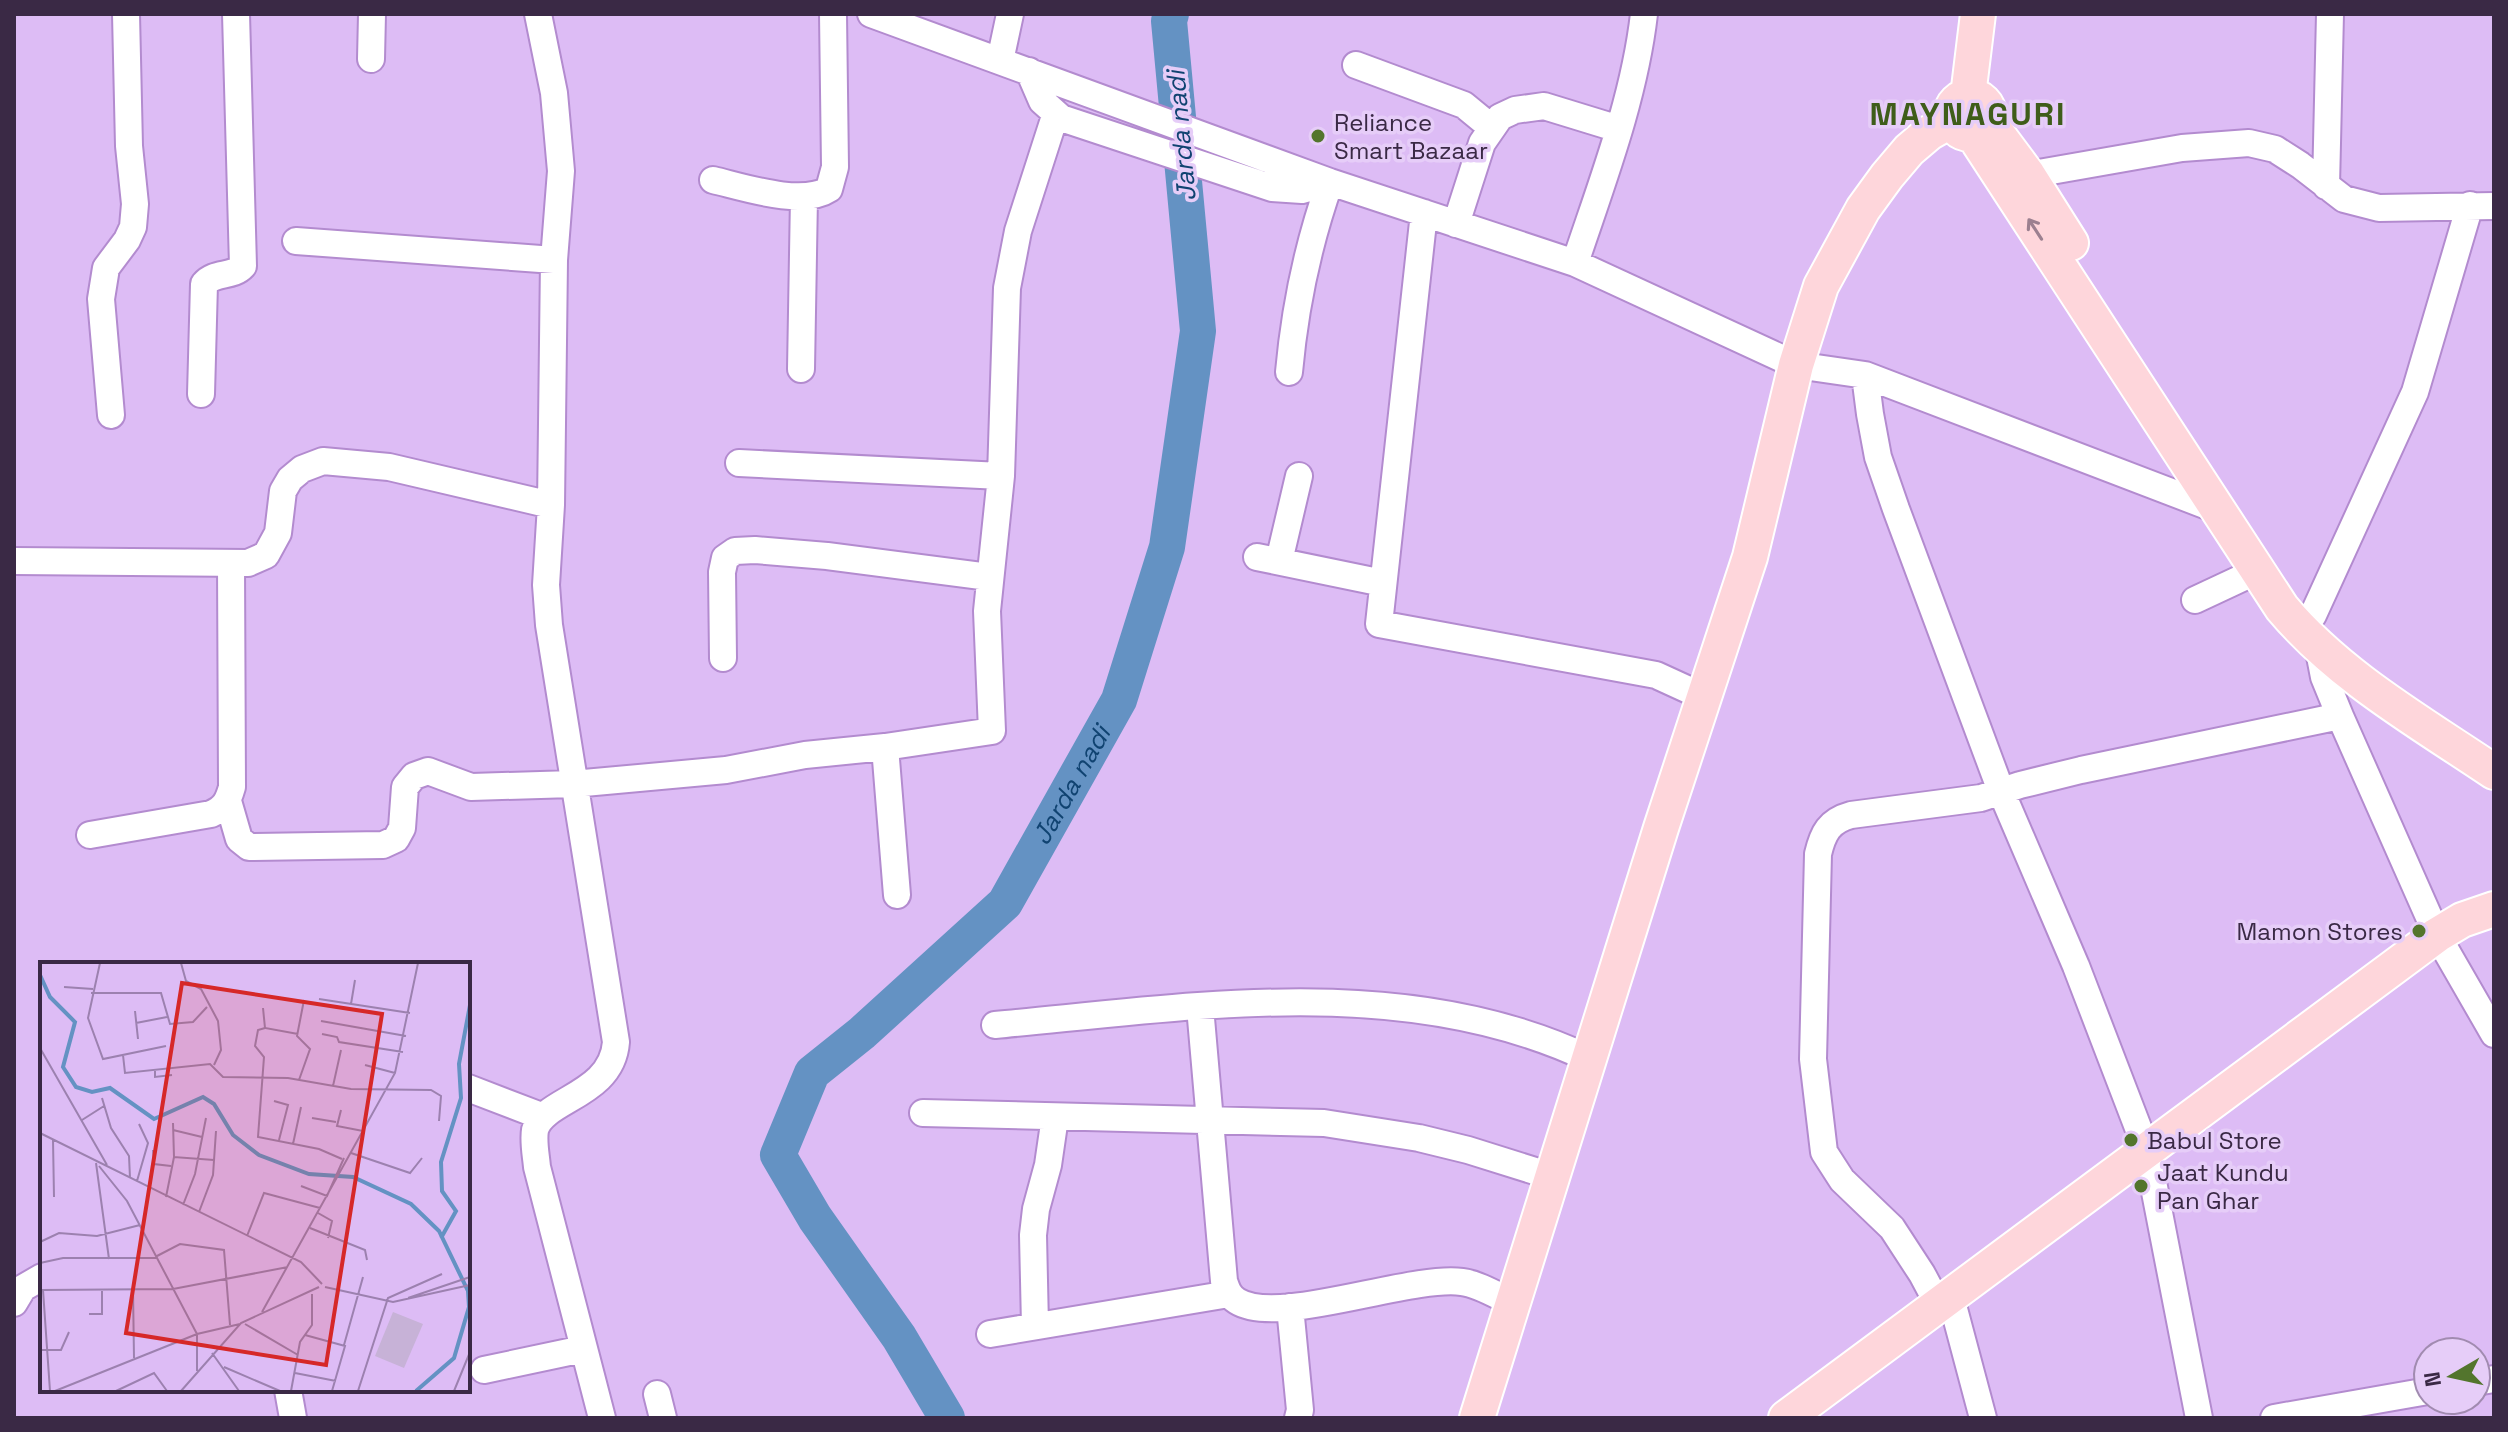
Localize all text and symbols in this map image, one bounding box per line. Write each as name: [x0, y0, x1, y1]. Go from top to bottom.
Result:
water label: Jarda nadi: [1158, 67, 1204, 203]
district label: MAYNAGURI: [1869, 94, 2067, 134]
place label: Reliance Smart Bazaar: [1334, 107, 1488, 166]
marker: Reliance Smart Bazaar: [1309, 127, 1327, 145]
one-way arrow: [2026, 218, 2042, 241]
water label: Jarda nadi: [1024, 717, 1119, 851]
place label: Mamon Stores: [2236, 916, 2403, 947]
marker: Mamon Stores: [2410, 922, 2428, 940]
inset map: [40, 962, 470, 1392]
place label: Babul Store: [2147, 1125, 2282, 1156]
marker: Babul Store: [2122, 1131, 2140, 1149]
place label: Jaat Kundu Pan Ghar: [2157, 1157, 2289, 1216]
marker: Jaat Kundu Pan Ghar: [2132, 1177, 2150, 1195]
north arrow: [2412, 1336, 2492, 1416]
text: N: [2417, 1370, 2447, 1389]

